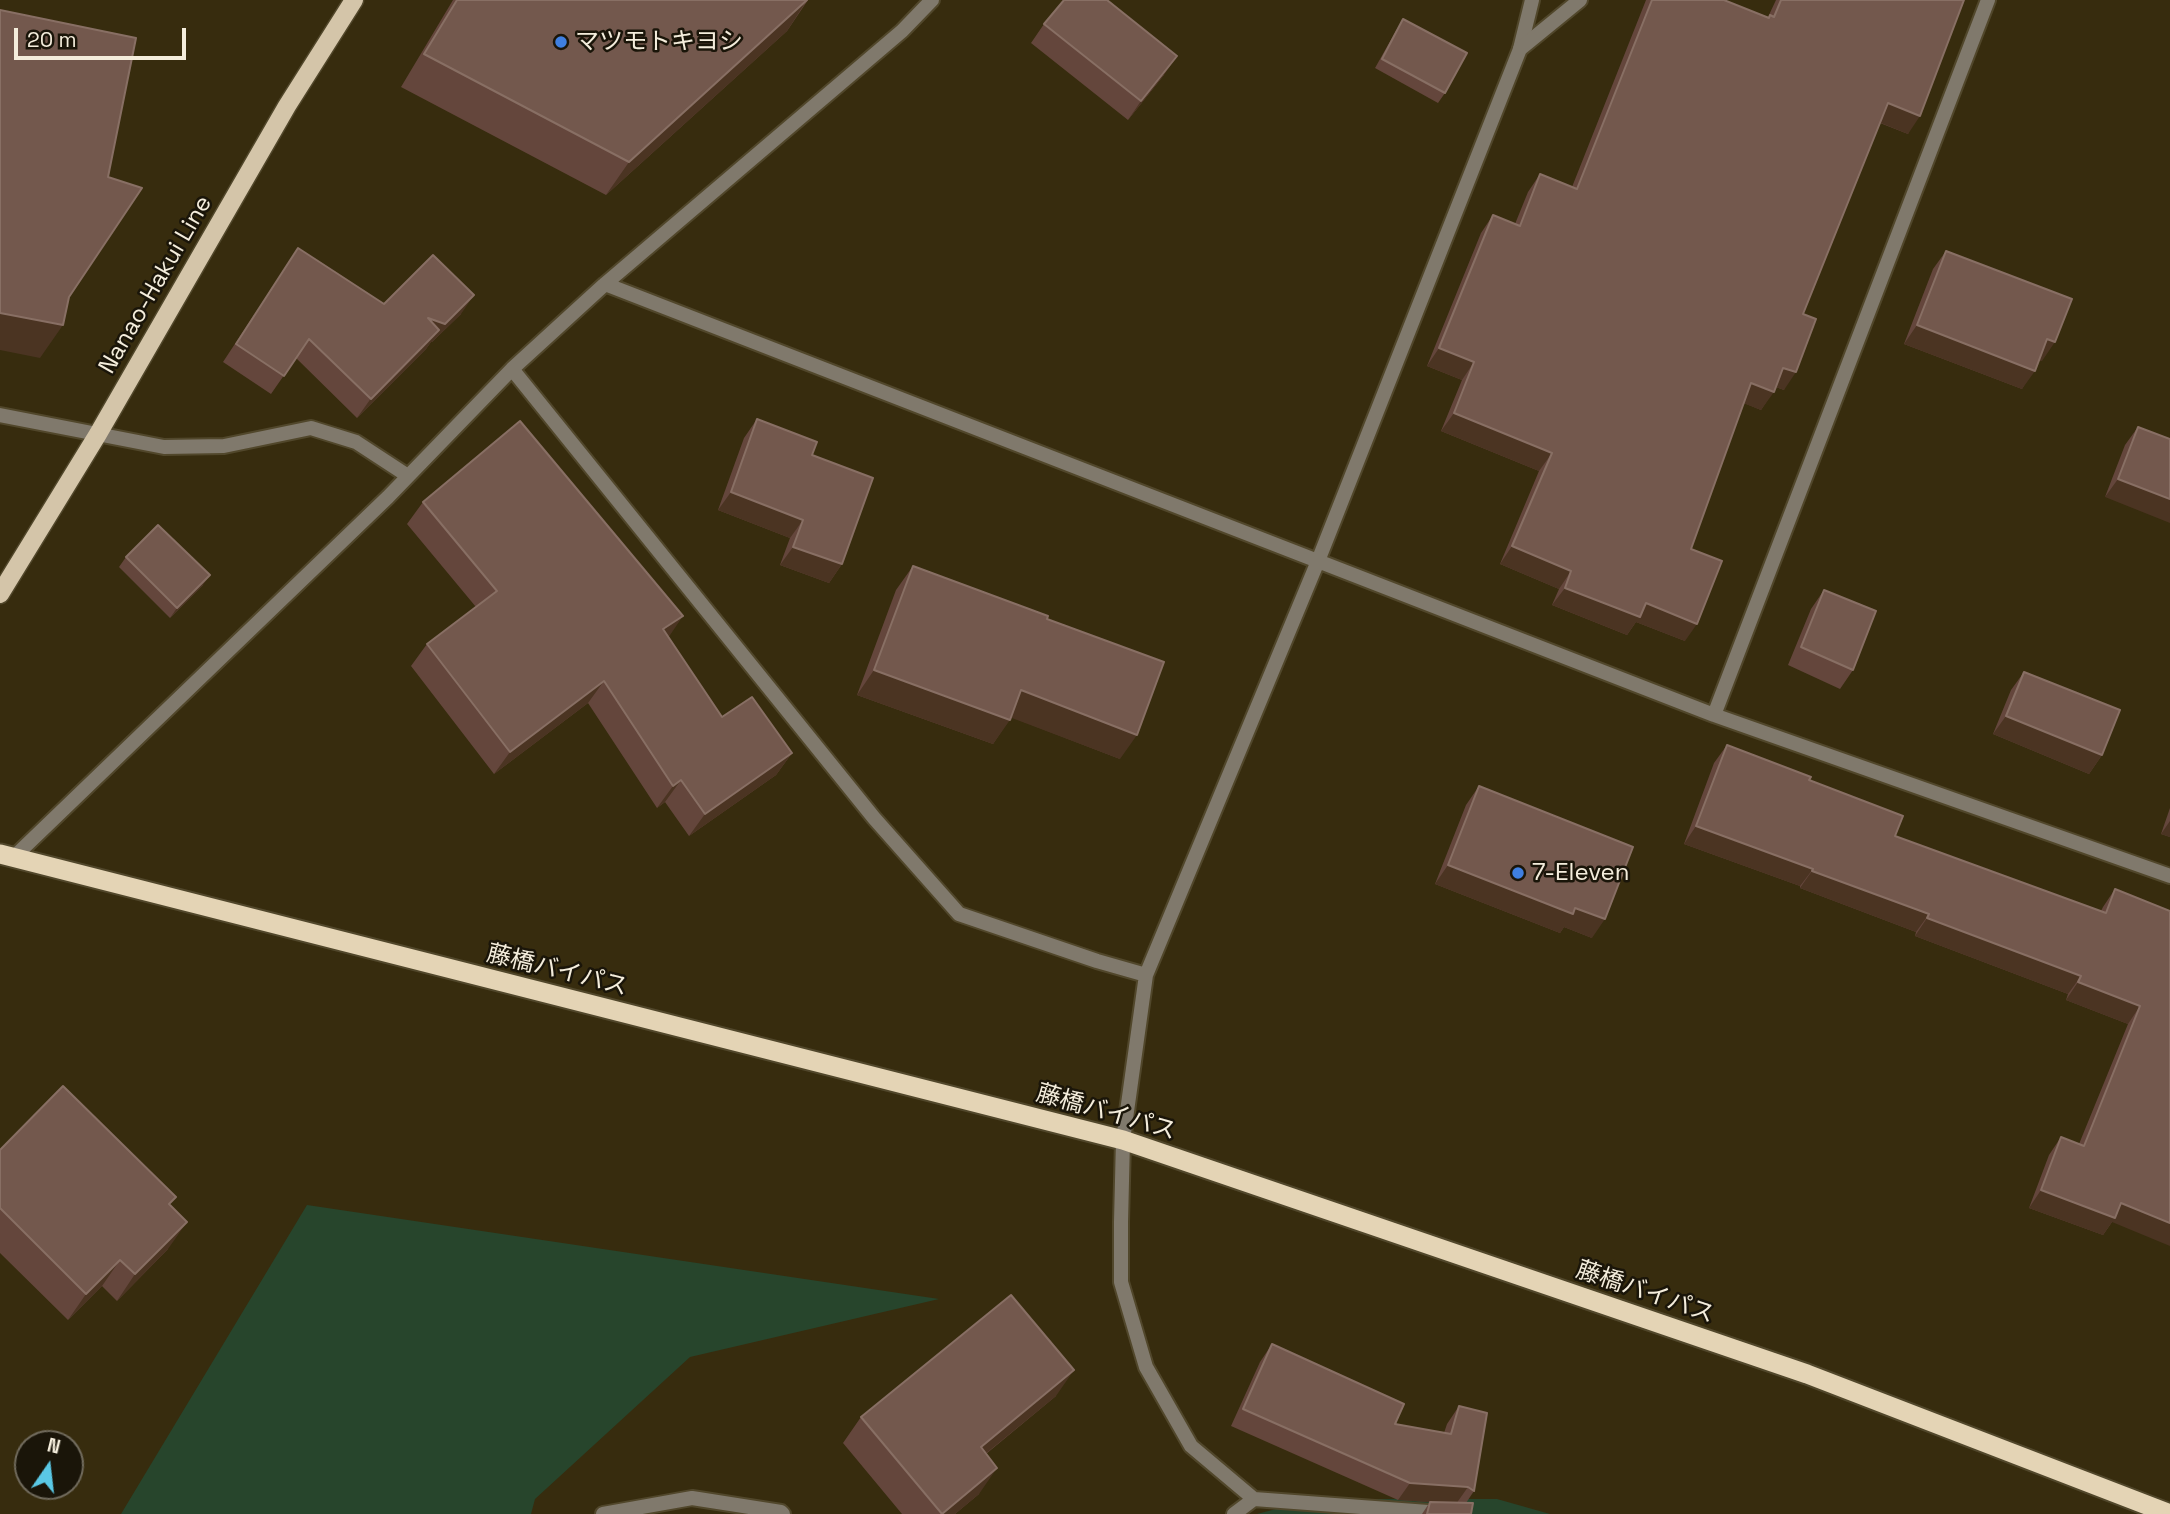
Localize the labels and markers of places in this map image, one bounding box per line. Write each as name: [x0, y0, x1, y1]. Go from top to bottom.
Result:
place label: マツモトキヨシ: [575, 28, 743, 56]
marker: マツモトキヨシ: [553, 34, 569, 50]
place label: 7-Eleven: [1532, 859, 1630, 887]
marker: 7-Eleven: [1510, 865, 1526, 881]

